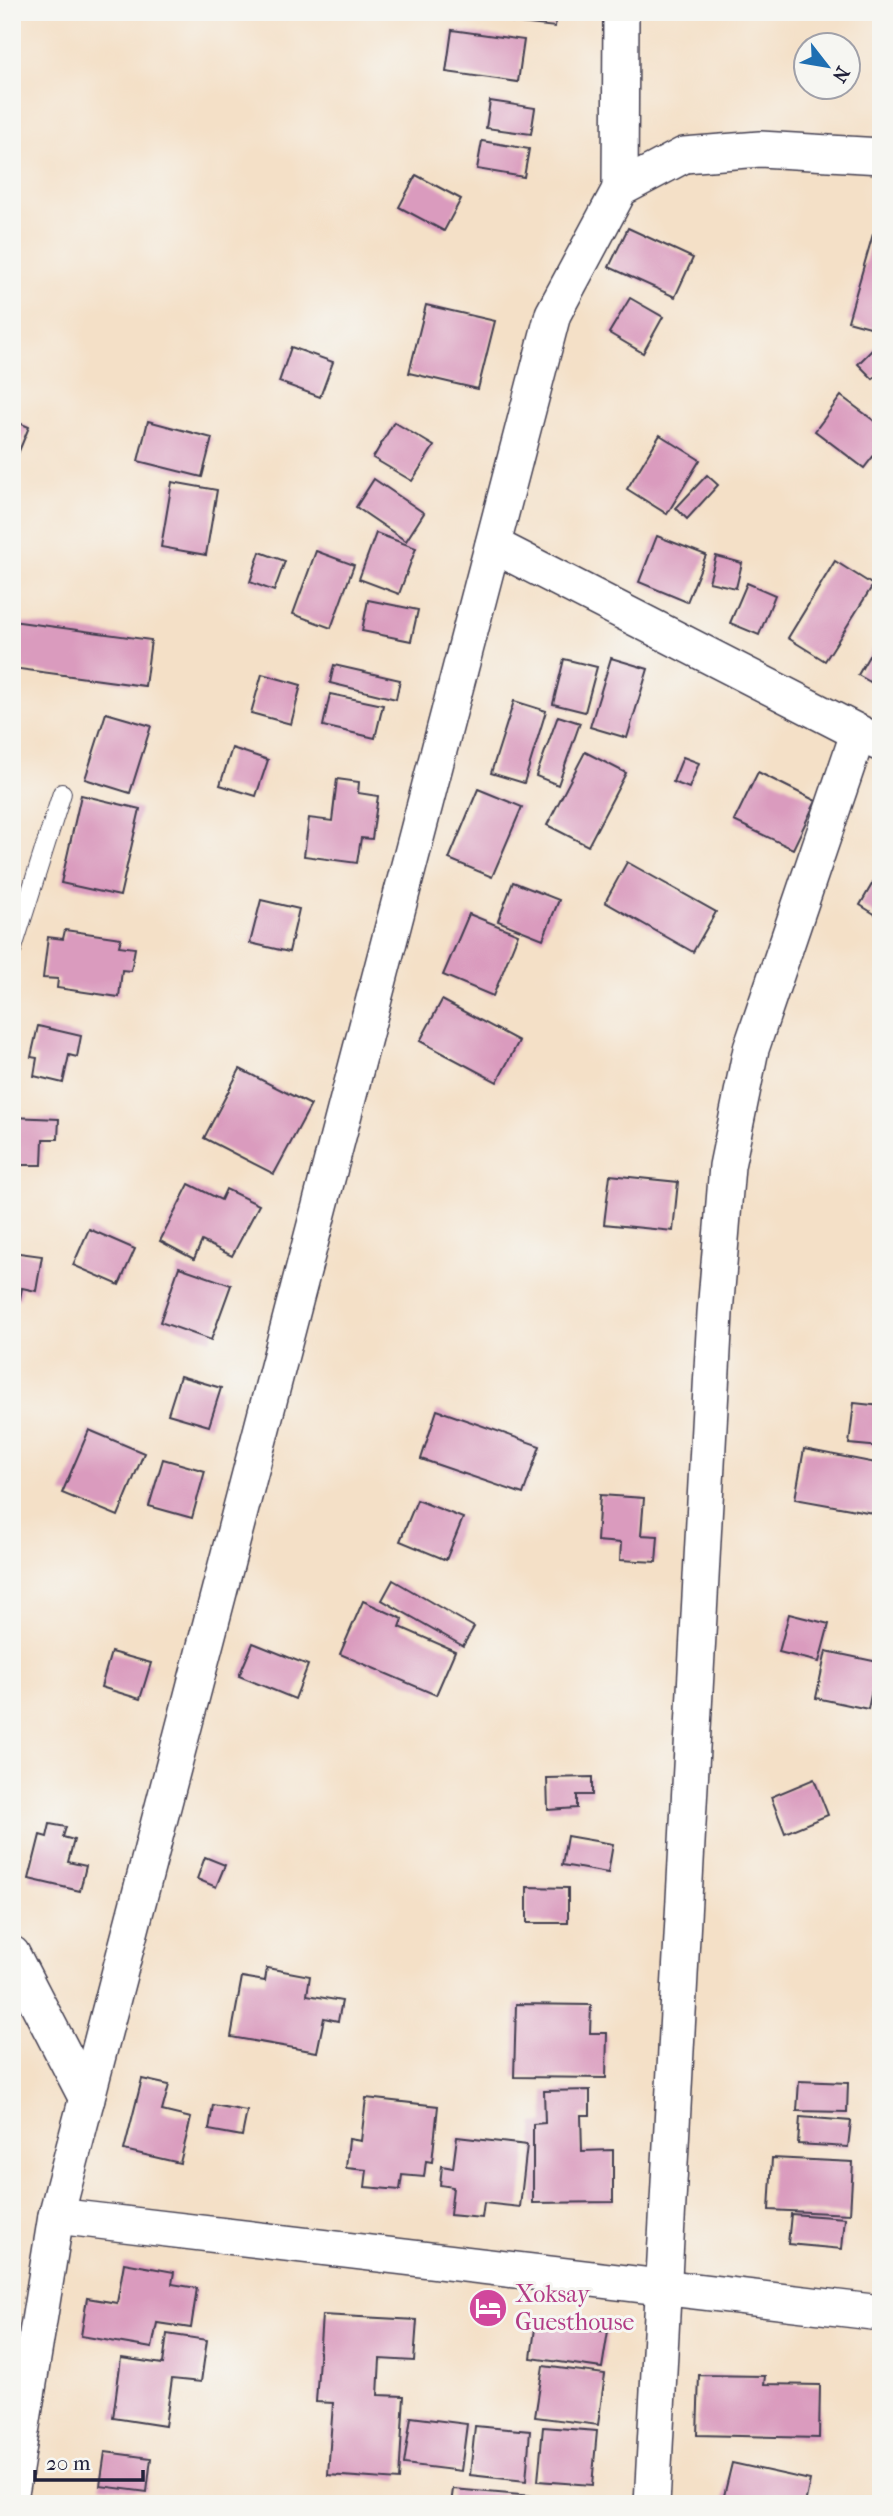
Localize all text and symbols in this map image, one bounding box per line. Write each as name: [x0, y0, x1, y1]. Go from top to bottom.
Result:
north arrow: [792, 32, 862, 102]
text: N: [827, 62, 854, 87]
place label: Xoksay Guesthouse: [515, 2280, 635, 2336]
hotel icon: Xoksay Guesthouse: [467, 2287, 509, 2329]
scale bar: [35, 2439, 144, 2483]
text: 20 m: [46, 2451, 91, 2475]

